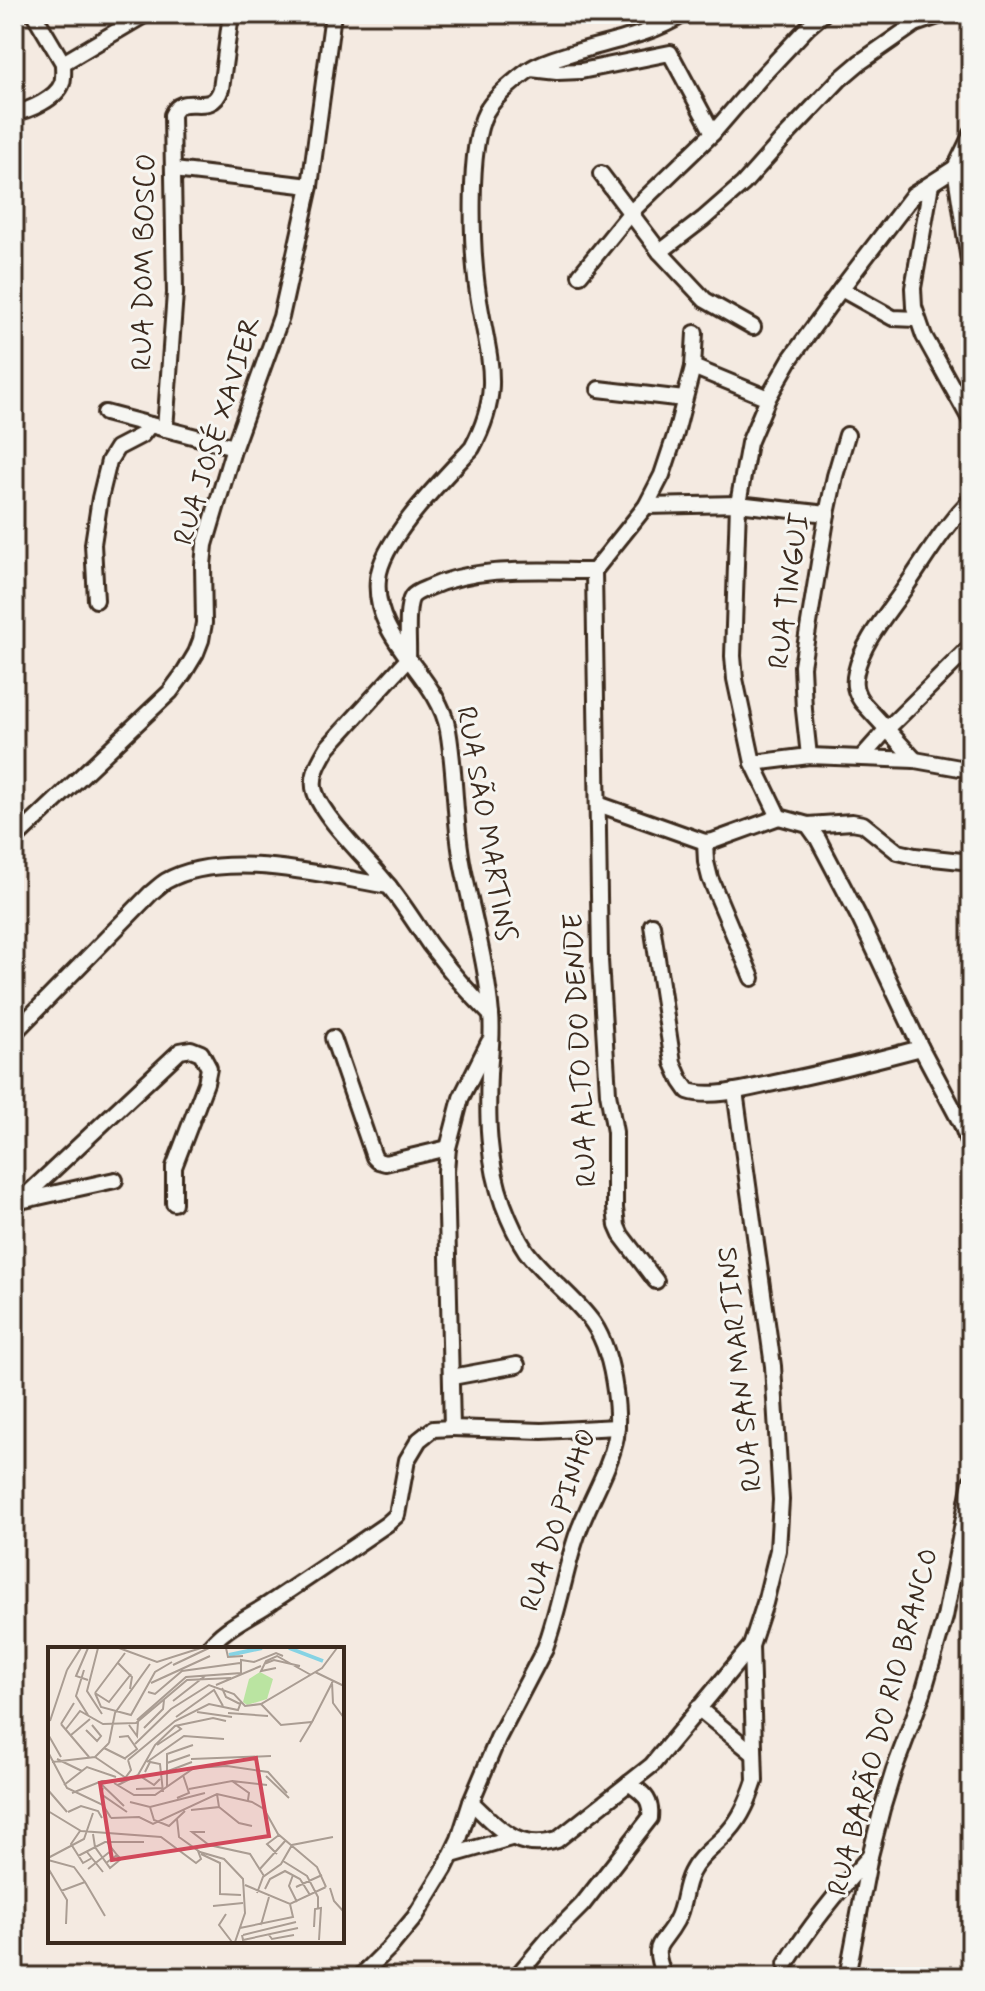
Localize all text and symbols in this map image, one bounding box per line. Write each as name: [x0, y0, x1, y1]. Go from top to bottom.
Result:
street label: RUA DOM BOSCO: [125, 153, 165, 371]
street label: RUA JOSÉ XAVIER: [164, 312, 270, 550]
street label: RUA TINGUI: [761, 510, 819, 672]
street label: RUA SÃO MARTINS: [446, 704, 524, 944]
street label: RUA ALTO DO DENDE: [555, 912, 607, 1188]
street label: RUA SAN MARTINS: [710, 1244, 772, 1494]
street label: RUA DO PINHO: [512, 1424, 606, 1616]
street label: RUA BARÃO DO RIO BRANCO: [820, 1544, 948, 1900]
inset map: [48, 1647, 344, 1943]

